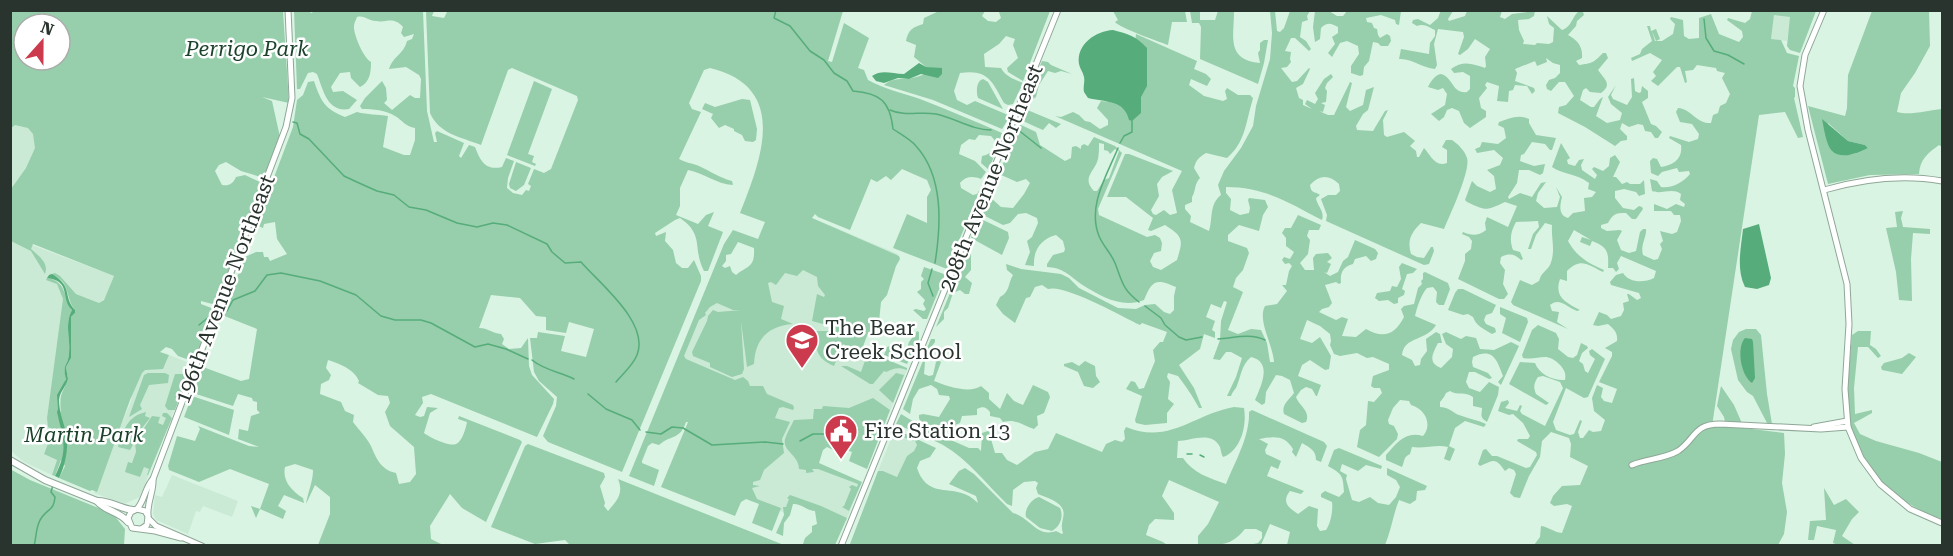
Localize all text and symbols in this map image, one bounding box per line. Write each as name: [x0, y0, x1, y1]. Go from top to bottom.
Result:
north arrow: [12, 12, 72, 72]
text: N: [38, 17, 56, 40]
park label: Perrigo Park: [184, 37, 309, 61]
street label: 208th Avenue Northeast: [934, 61, 1048, 295]
street label: 196th Avenue Northeast: [170, 171, 280, 407]
place label: The Bear Creek School: [825, 316, 962, 364]
school or university icon: The Bear Creek School: [784, 322, 820, 369]
public building icon: Fire Station 13: [823, 413, 859, 460]
place label: Fire Station 13: [864, 419, 1010, 443]
park label: Martin Park: [23, 423, 144, 447]

